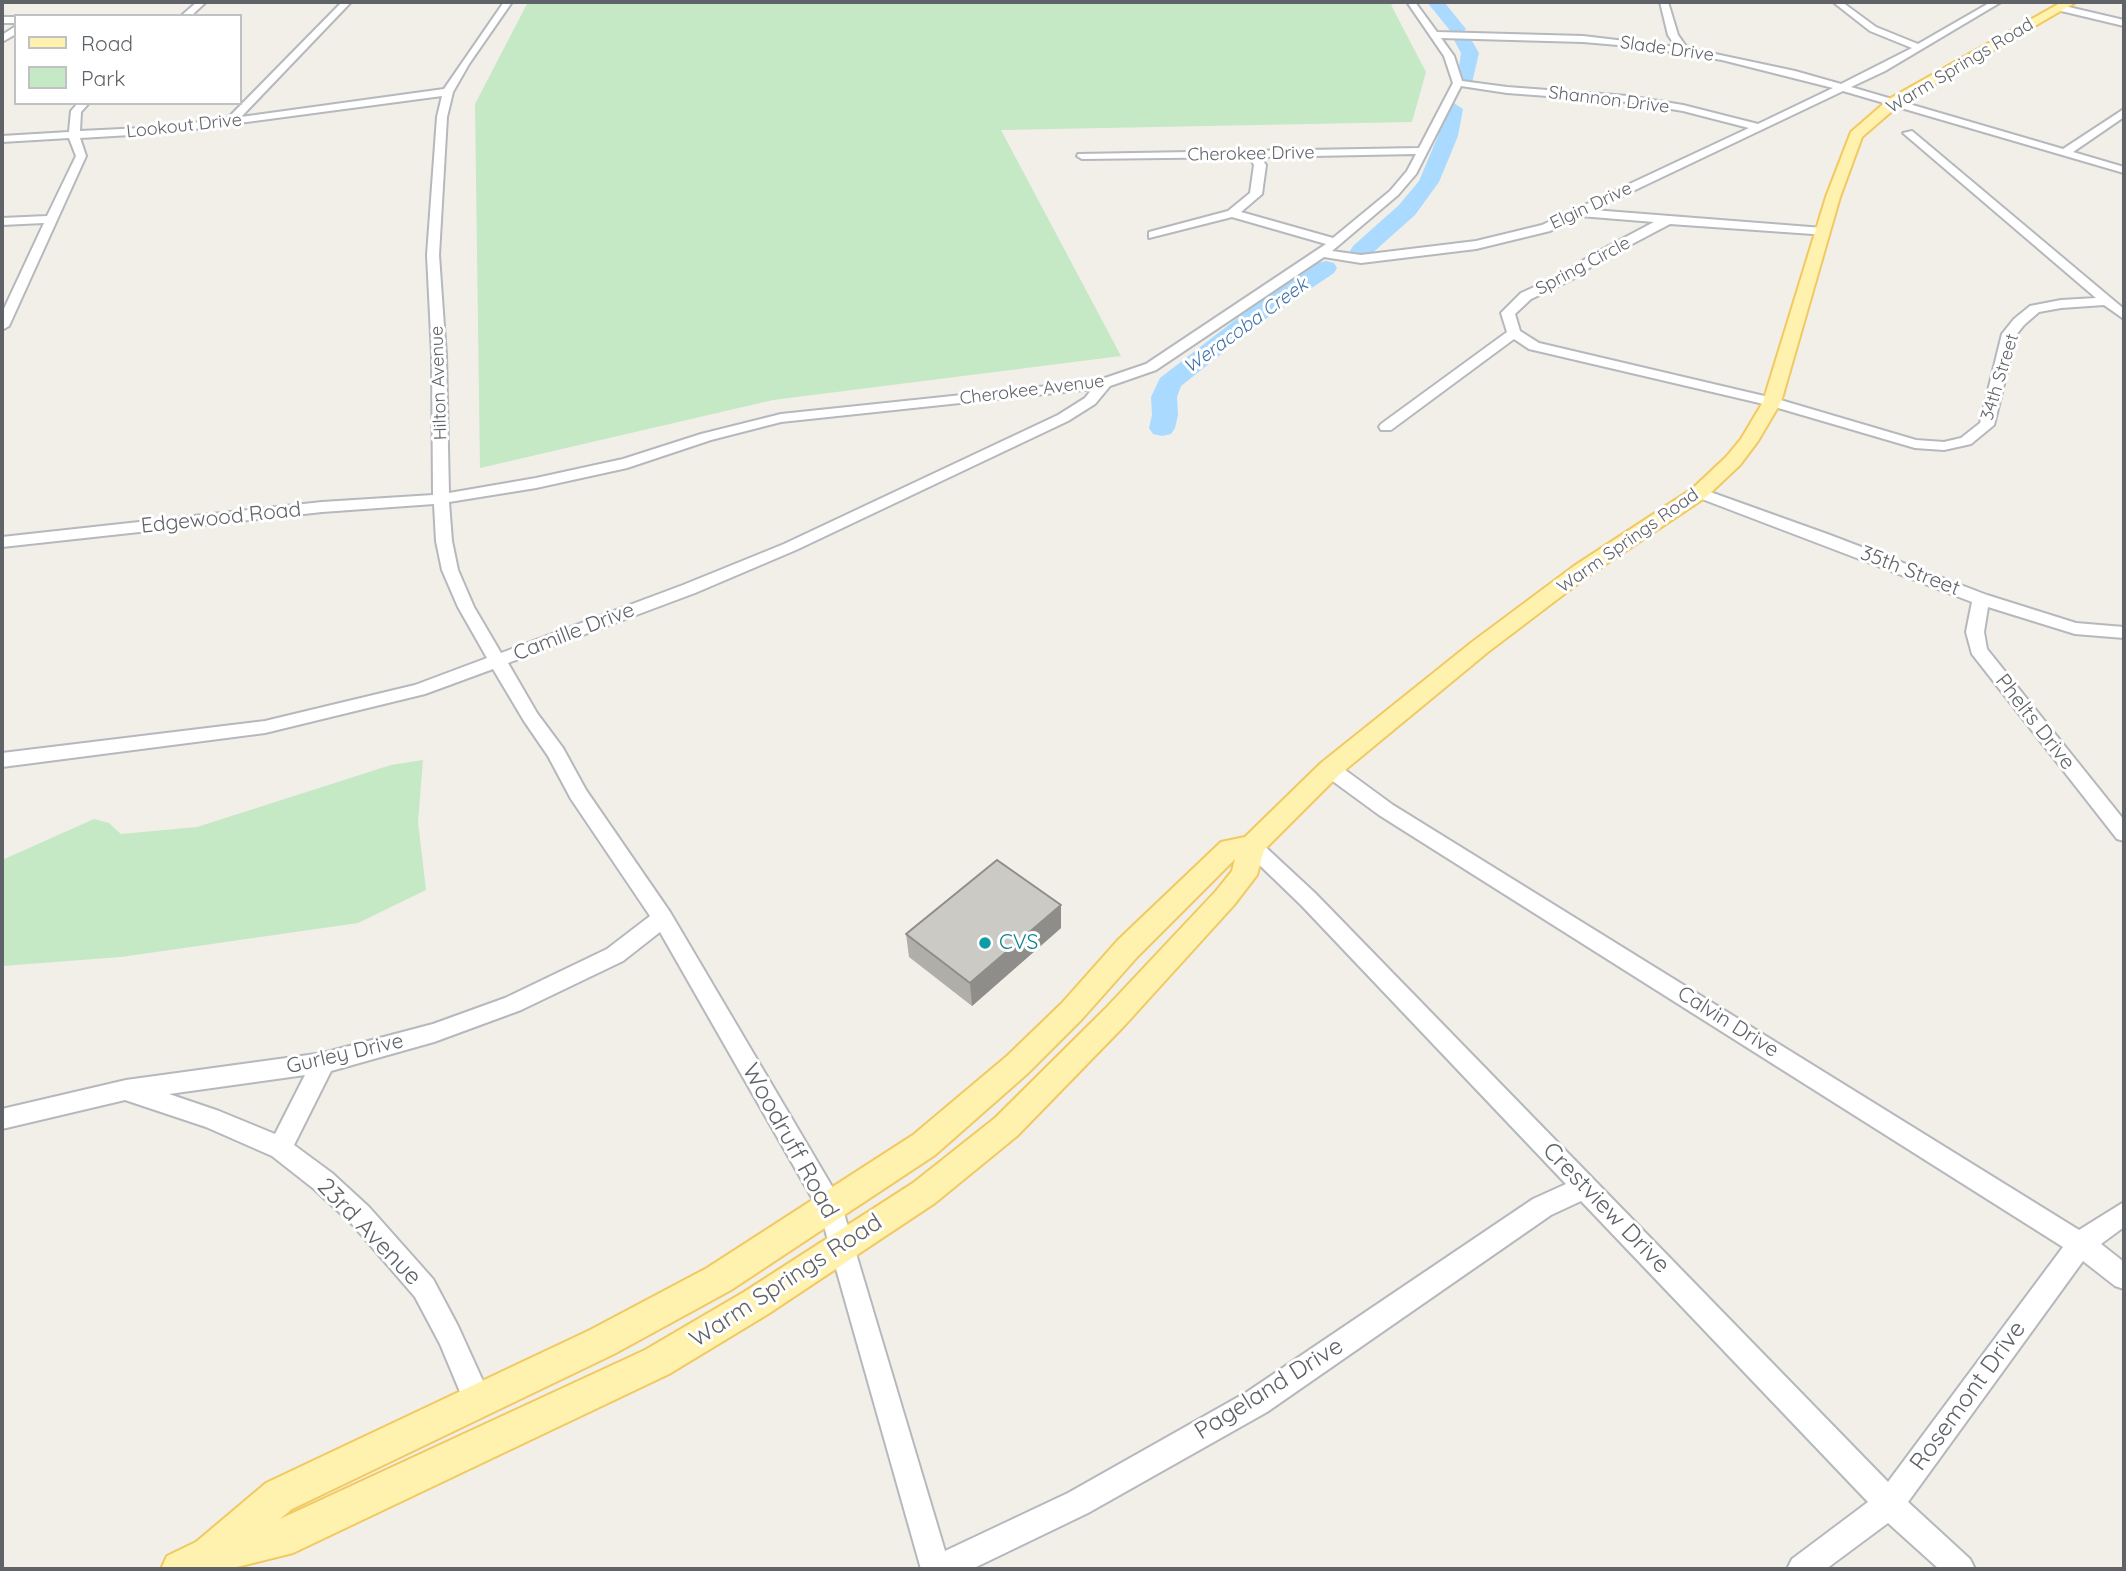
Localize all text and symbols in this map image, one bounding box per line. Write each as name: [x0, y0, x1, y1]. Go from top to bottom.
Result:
legend: [14, 14, 242, 105]
street label: Warm Springs Road: [1883, 14, 2037, 118]
text: Road: [81, 30, 133, 56]
street label: Slade Drive: [1619, 32, 1715, 66]
text: Park: [81, 65, 125, 91]
street label: Shannon Drive: [1547, 82, 1671, 118]
street label: Lookout Drive: [125, 109, 243, 143]
street label: Cherokee Drive: [1187, 142, 1315, 166]
street label: Elgin Drive: [1547, 178, 1635, 234]
street label: Spring Circle: [1532, 232, 1634, 300]
water label: Weracoba Creek: [1179, 273, 1313, 379]
street label: Hilton Avenue: [426, 325, 452, 441]
street label: 34th Street: [1977, 331, 2023, 423]
street label: Cherokee Avenue: [958, 370, 1106, 410]
street label: Warm Springs Road: [1553, 484, 1703, 598]
street label: Edgewood Road: [140, 497, 302, 539]
street label: 35th Street: [1857, 540, 1963, 602]
street label: Camille Drive: [510, 597, 638, 667]
street label: Phelts Drive: [1990, 669, 2080, 775]
place label: CVS: [999, 930, 1038, 956]
marker: CVS: [977, 935, 993, 951]
street label: Calvin Drive: [1673, 981, 1783, 1063]
street label: Gurley Drive: [284, 1028, 406, 1080]
street label: Woodruff Road: [736, 1059, 844, 1223]
street label: Crestview Drive: [1536, 1136, 1676, 1280]
street label: 23rd Avenue: [311, 1172, 427, 1292]
street label: Warm Springs Road: [684, 1208, 888, 1354]
street label: Rosemont Drive: [1904, 1316, 2032, 1476]
street label: Pageland Drive: [1189, 1332, 1349, 1446]

